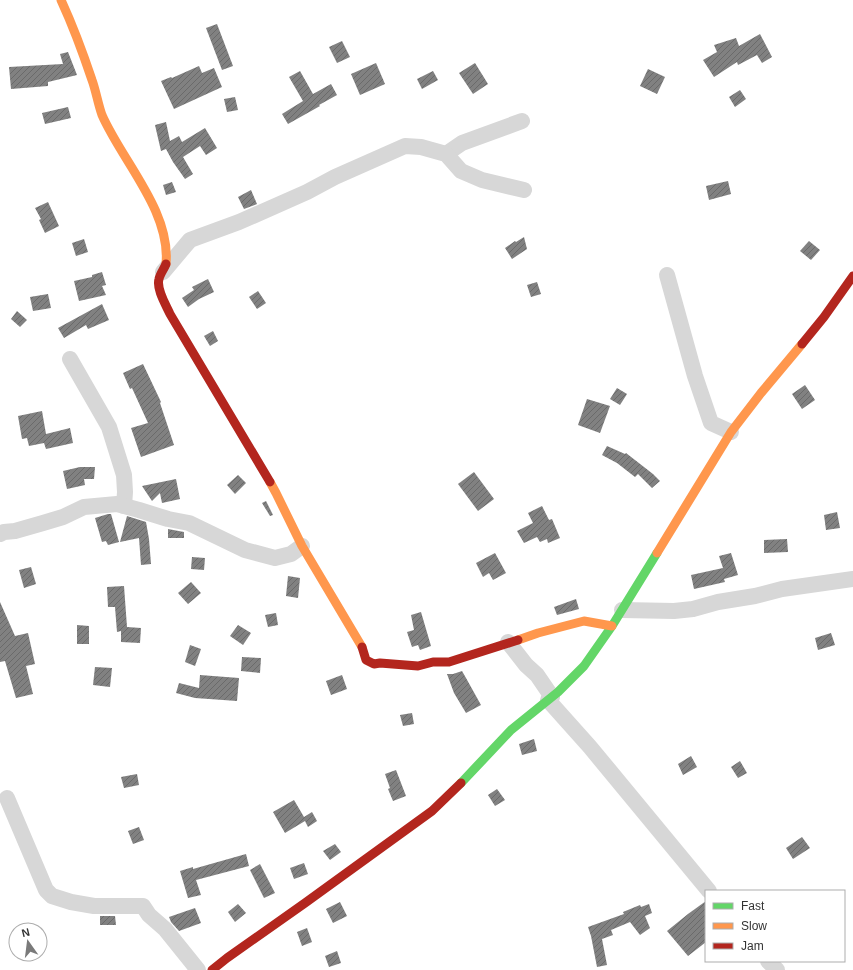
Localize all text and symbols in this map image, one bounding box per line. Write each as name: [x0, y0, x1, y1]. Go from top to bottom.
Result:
legend: [705, 890, 845, 962]
text: Fast: [741, 899, 765, 913]
text: Slow: [741, 919, 767, 933]
north arrow: [8, 922, 48, 962]
text: N: [20, 926, 31, 939]
text: Jam: [741, 939, 764, 953]

